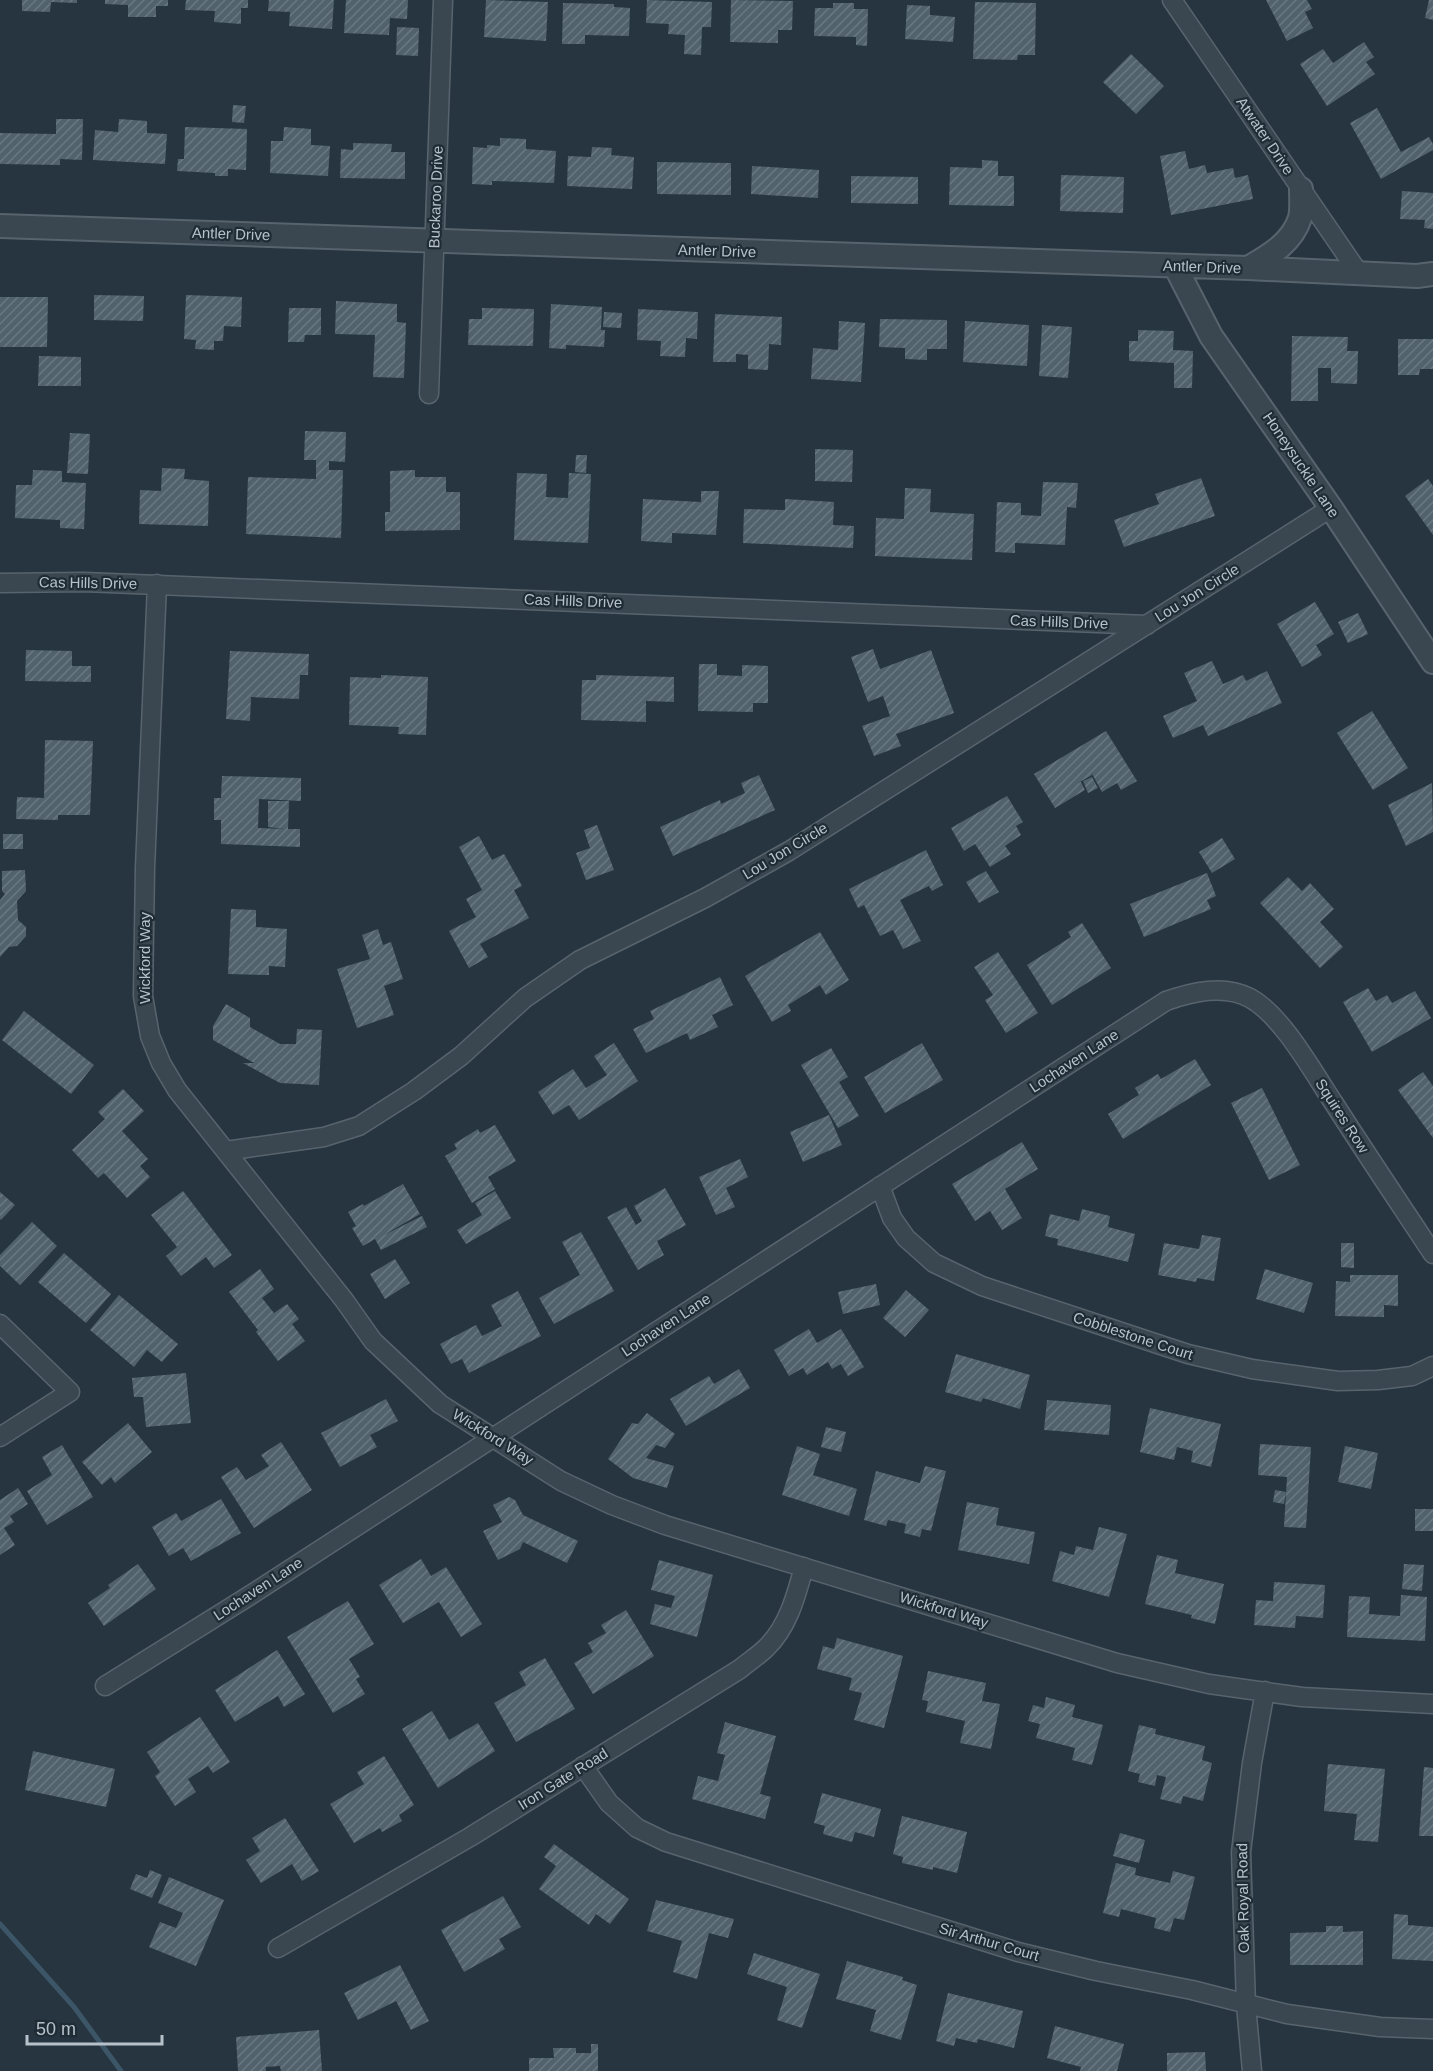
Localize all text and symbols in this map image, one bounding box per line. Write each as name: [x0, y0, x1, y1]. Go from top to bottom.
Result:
street label: Atwater Drive: [1233, 94, 1298, 178]
street label: Buckaroo Drive: [425, 145, 446, 249]
street label: Antler Drive: [192, 224, 270, 243]
street label: Antler Drive: [678, 241, 756, 260]
street label: Antler Drive: [1163, 257, 1241, 276]
street label: Honeysuckle Lane: [1260, 409, 1343, 521]
street label: Lou Jon Circle: [1152, 560, 1242, 625]
street label: Cas Hills Drive: [39, 573, 137, 592]
street label: Cas Hills Drive: [524, 590, 622, 611]
street label: Cas Hills Drive: [1010, 611, 1108, 632]
street label: Lou Jon Circle: [739, 819, 830, 883]
street label: Wickford Way: [136, 912, 153, 1004]
street label: Lochaven Lane: [1026, 1026, 1121, 1096]
street label: Squires Row: [1312, 1075, 1373, 1156]
street label: Lochaven Lane: [618, 1290, 713, 1360]
street label: Cobblestone Court: [1071, 1308, 1196, 1363]
street label: Wickford Way: [450, 1405, 537, 1468]
street label: Lochaven Lane: [210, 1554, 305, 1624]
street label: Wickford Way: [898, 1588, 991, 1631]
street label: Iron Gate Road: [515, 1744, 611, 1813]
street label: Oak Royal Road: [1233, 1843, 1252, 1953]
street label: Sir Arthur Court: [937, 1919, 1042, 1964]
scale bar: [27, 2008, 162, 2046]
text: 50 m: [36, 2019, 76, 2039]

